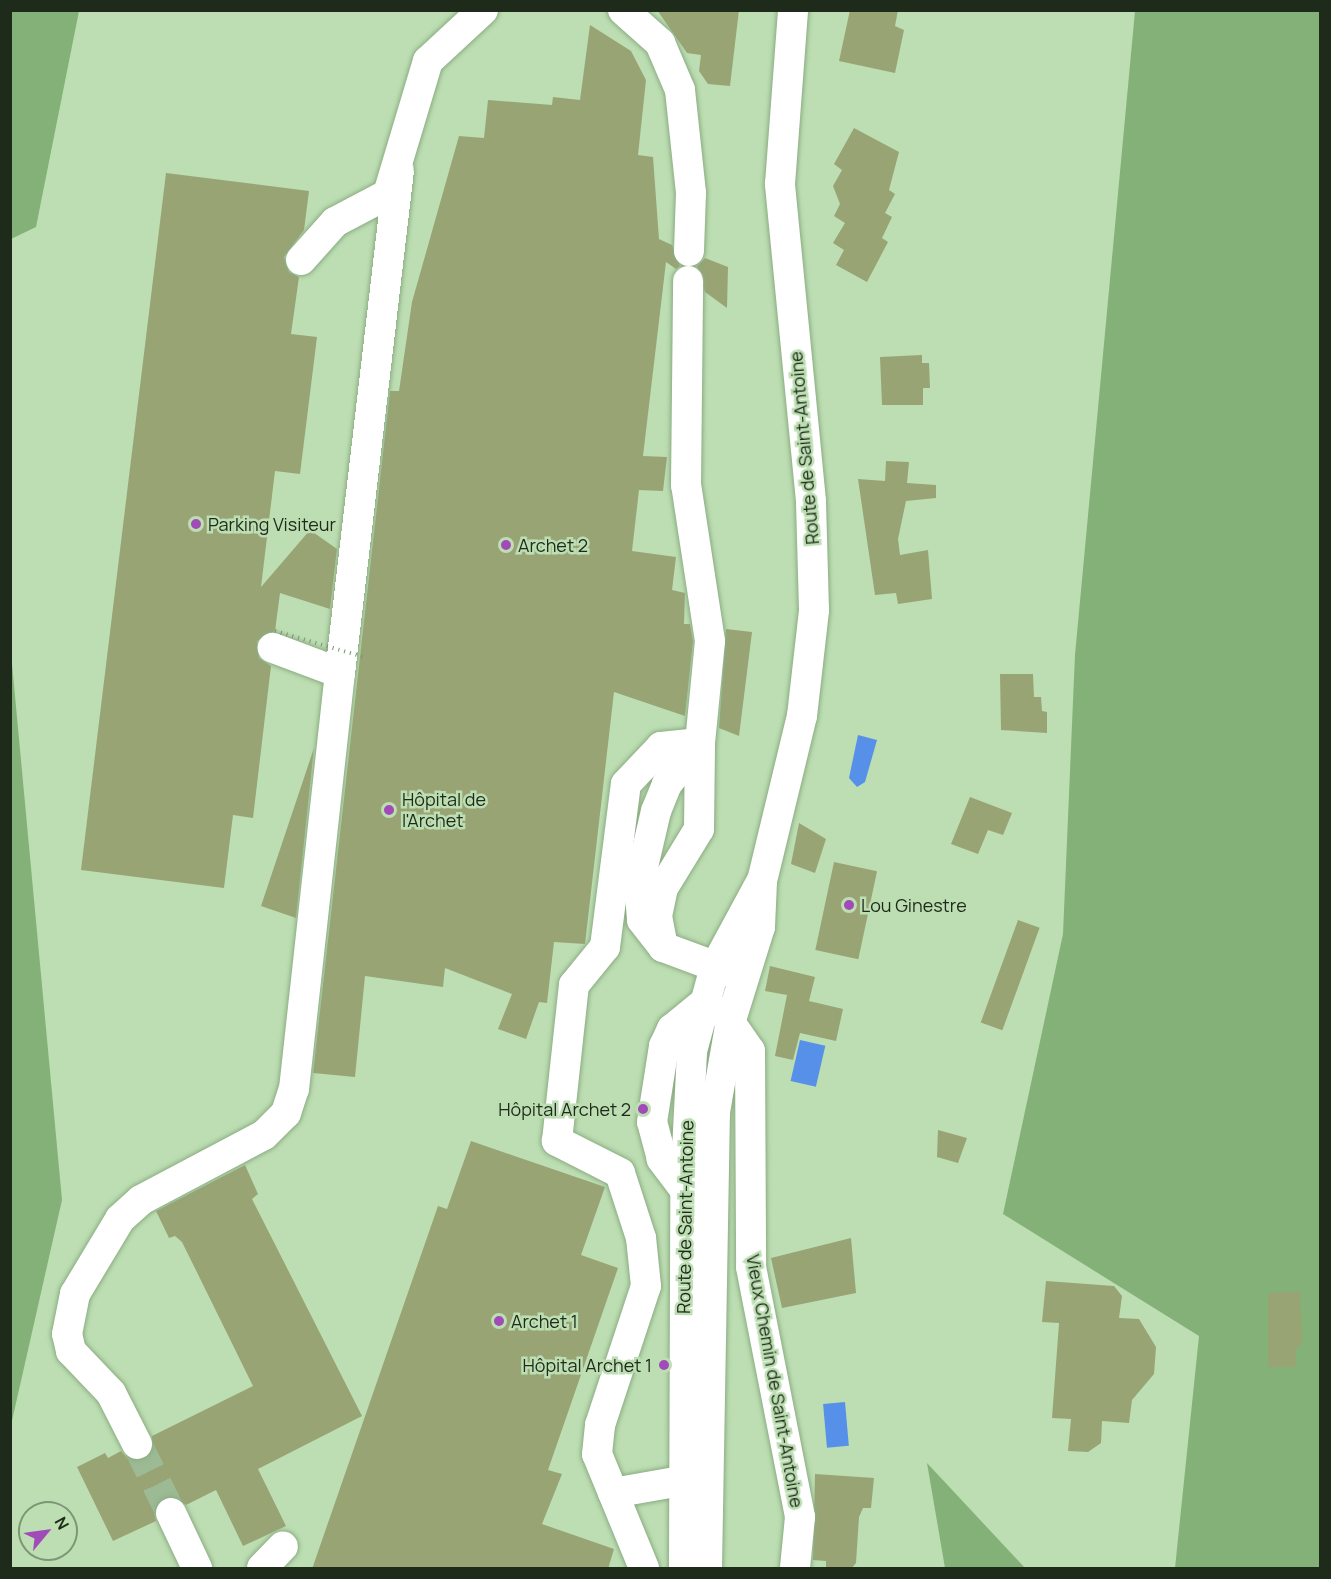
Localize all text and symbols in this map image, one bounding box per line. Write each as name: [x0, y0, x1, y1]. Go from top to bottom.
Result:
street label: Route de Saint-Antoine: [785, 351, 823, 545]
place label: Parking Visiteur: [208, 513, 336, 535]
marker: Parking Visiteur: [189, 517, 203, 531]
place label: Archet 2: [518, 534, 588, 556]
marker: Archet 2: [499, 538, 513, 552]
place label: Hôpital de l'Archet: [402, 789, 486, 832]
marker: Hôpital de l'Archet: [380, 801, 398, 819]
place label: Lou Ginestre: [861, 894, 967, 916]
marker: Lou Ginestre: [842, 898, 856, 912]
place label: Hôpital Archet 2: [498, 1098, 631, 1120]
marker: Hôpital Archet 2: [636, 1102, 650, 1116]
street label: Route de Saint-Antoine: [673, 1120, 697, 1314]
street label: Vieux Chemin de Saint-Antoine: [742, 1253, 808, 1509]
place label: Archet 1: [511, 1310, 578, 1332]
marker: Archet 1: [492, 1314, 506, 1328]
place label: Hôpital Archet 1: [522, 1354, 652, 1376]
marker: Hôpital Archet 1: [657, 1358, 671, 1372]
north arrow: [18, 1501, 78, 1561]
text: N: [50, 1513, 74, 1534]

